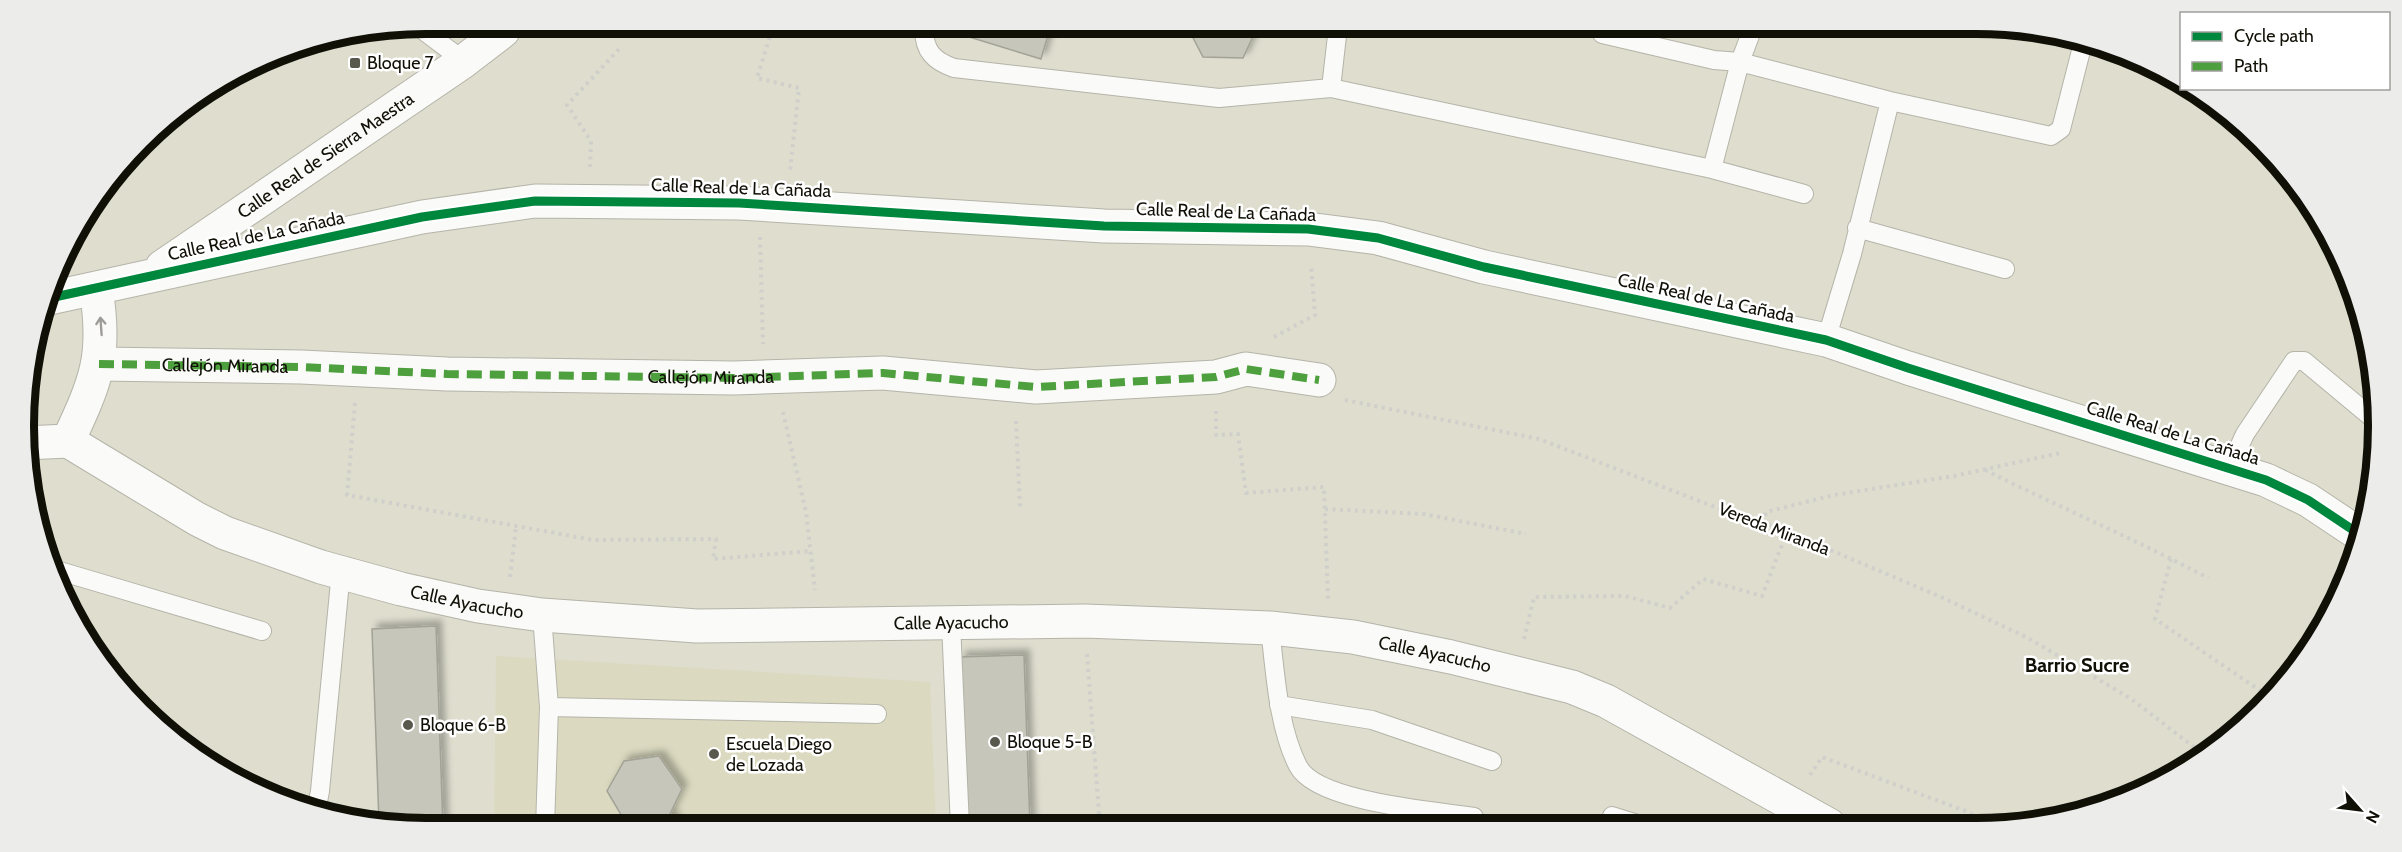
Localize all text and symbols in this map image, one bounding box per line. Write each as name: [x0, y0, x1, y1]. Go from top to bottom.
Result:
legend: [2180, 12, 2390, 90]
text: Cycle path: [2234, 25, 2314, 47]
place label: Bloque 7: [367, 52, 433, 74]
text: Path: [2234, 55, 2268, 77]
marker: Bloque 7: [348, 56, 362, 70]
street label: Calle Real de Sierra Maestra: [233, 87, 418, 223]
street label: Calle Real de La Cañada: [651, 174, 832, 202]
street label: Calle Real de La Cañada: [1136, 198, 1317, 226]
street label: Calle Real de La Cañada: [166, 206, 347, 265]
street label: Calle Real de La Cañada: [1616, 269, 1797, 328]
one-way arrow: [95, 317, 106, 337]
street label: Callejón Miranda: [162, 354, 289, 378]
street label: Callejón Miranda: [647, 366, 775, 389]
street label: Calle Real de La Cañada: [2084, 396, 2263, 470]
street label: Vereda Miranda: [1715, 498, 1833, 560]
street label: Calle Ayacucho: [408, 580, 525, 623]
street label: Calle Ayacucho: [894, 611, 1009, 634]
street label: Calle Ayacucho: [1376, 631, 1494, 678]
district label: Barrio Sucre: [2025, 653, 2129, 677]
place label: Bloque 6-B: [420, 714, 506, 736]
marker: Bloque 6-B: [401, 718, 415, 732]
place label: Bloque 5-B: [1007, 731, 1093, 753]
place label: Escuela Diego de Lozada: [726, 733, 832, 776]
marker: Bloque 5-B: [988, 735, 1002, 749]
marker: Escuela Diego de Lozada: [707, 747, 721, 761]
north arrow: [2330, 780, 2390, 840]
text: N: [2362, 807, 2384, 826]

